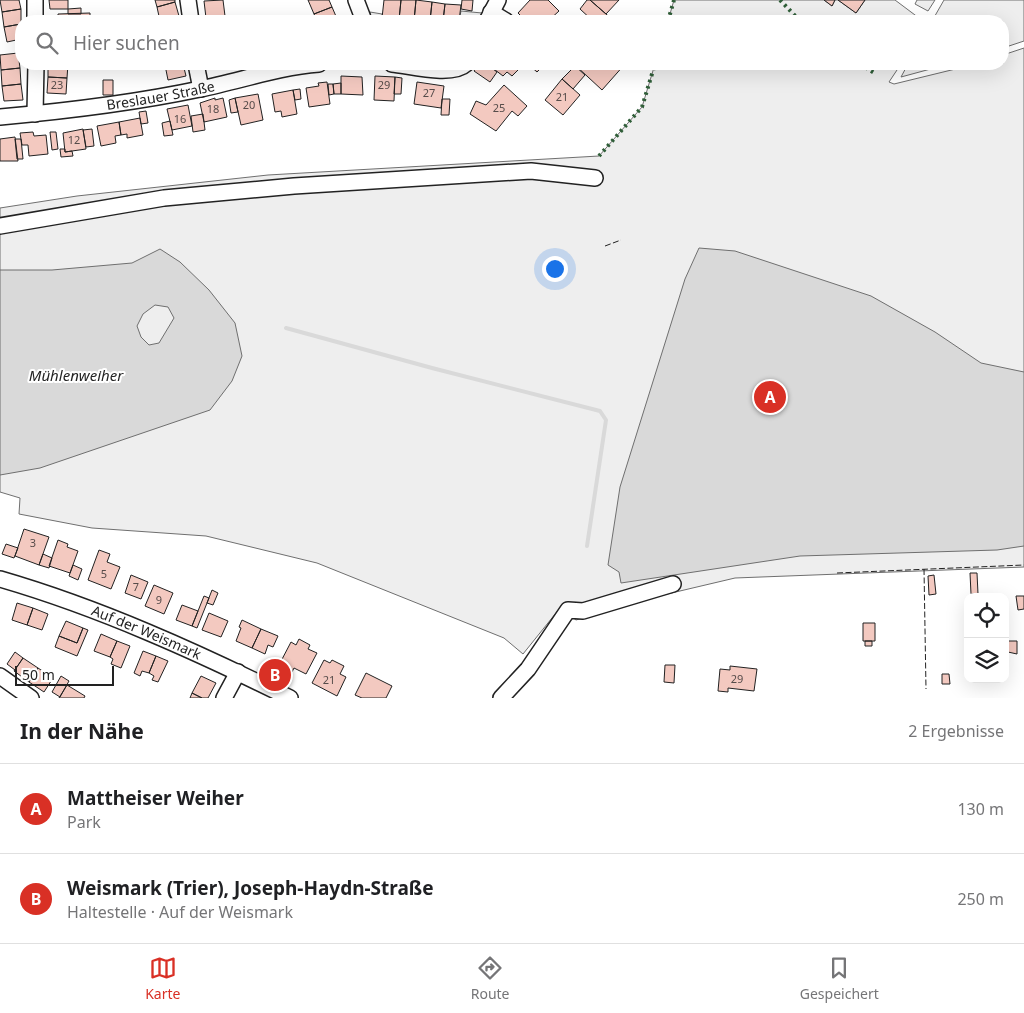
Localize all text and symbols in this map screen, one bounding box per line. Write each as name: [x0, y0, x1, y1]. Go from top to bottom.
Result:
search box: [15, 15, 1009, 70]
icon: search: [33, 29, 61, 57]
text: Hier suchen: [73, 30, 180, 56]
street label: Breslauer Straße: [105, 76, 216, 114]
house number: 23: [51, 77, 63, 92]
house number: 29: [378, 77, 390, 92]
house number: 27: [423, 85, 435, 100]
house number: 21: [556, 89, 568, 104]
house number: 20: [243, 97, 255, 112]
house number: 25: [493, 100, 505, 115]
house number: 18: [207, 101, 219, 116]
house number: 16: [174, 111, 186, 126]
house number: 12: [68, 132, 80, 147]
your location: [542, 256, 568, 282]
water label: Mühlenweiher: [29, 365, 124, 385]
pin: A: [754, 378, 786, 416]
house number: 3: [30, 535, 36, 550]
house number: 5: [101, 566, 107, 581]
house number: 7: [133, 579, 139, 594]
house number: 9: [156, 592, 162, 607]
map controls: [964, 593, 1009, 683]
button: locate: [964, 593, 1009, 638]
street label: Auf der Weismark: [89, 601, 205, 664]
button: layers: [964, 638, 1009, 683]
pin: B: [259, 656, 291, 694]
scale bar: [15, 663, 114, 686]
text: 50 m: [22, 665, 55, 684]
house number: 29: [731, 671, 743, 686]
house number: 21: [323, 672, 335, 687]
text: In der Nähe: [20, 717, 144, 745]
text: 2 Ergebnisse: [908, 720, 1004, 742]
text: Mattheiser Weiher: [67, 785, 244, 811]
text: A: [30, 798, 42, 820]
text: 130 m: [957, 798, 1004, 820]
text: Park: [67, 811, 101, 833]
text: Weismark (Trier), Joseph-Haydn-Straße: [67, 875, 434, 901]
text: B: [31, 888, 41, 910]
text: 250 m: [957, 888, 1004, 910]
text: Haltestelle · Auf der Weismark: [67, 901, 293, 923]
tab: Karte: [145, 954, 180, 1003]
tab: Route: [471, 954, 509, 1003]
tab: Gespeichert: [800, 954, 879, 1003]

